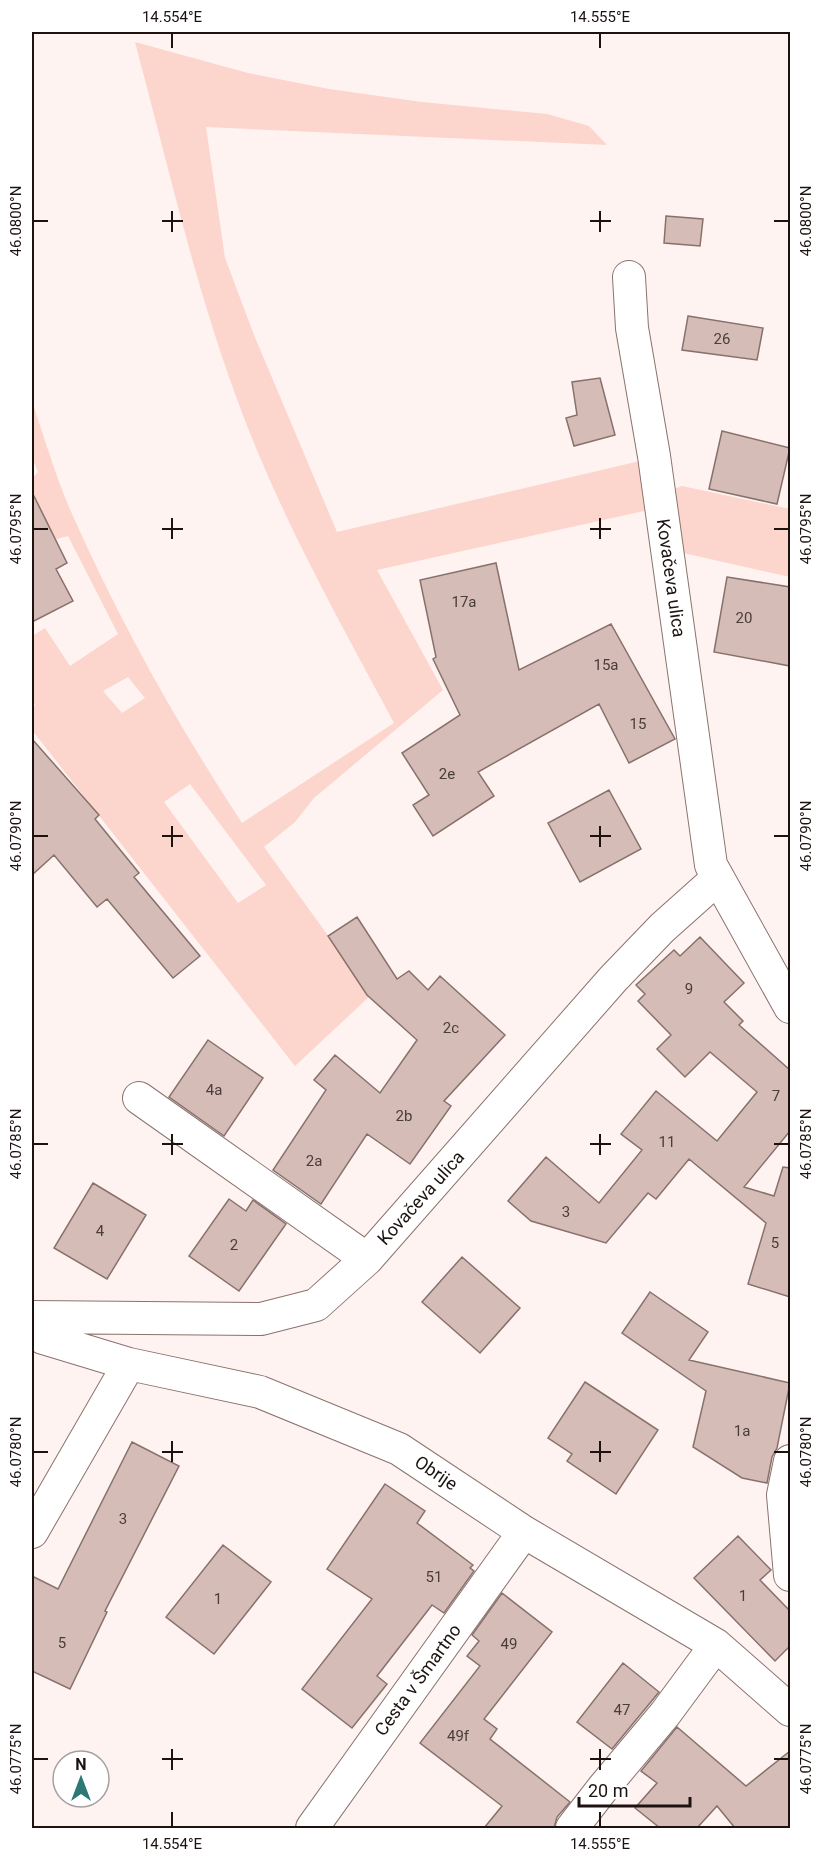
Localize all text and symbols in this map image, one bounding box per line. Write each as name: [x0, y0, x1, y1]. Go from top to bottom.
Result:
text: 14.554°E: [142, 8, 203, 26]
text: 14.555°E: [570, 8, 631, 26]
text: 46.0800°N: [7, 186, 25, 256]
text: 46.0800°N: [797, 186, 815, 256]
house number: 26: [714, 330, 730, 348]
text: 46.0795°N: [7, 494, 25, 564]
text: 46.0795°N: [797, 494, 815, 564]
street label: Kovačeva ulica: [653, 517, 690, 638]
house number: 17a: [451, 593, 477, 611]
house number: 20: [736, 609, 752, 627]
house number: 15a: [593, 656, 619, 674]
house number: 15: [630, 715, 646, 733]
house number: 2e: [439, 765, 455, 783]
text: 46.0790°N: [7, 801, 25, 871]
text: 46.0790°N: [797, 801, 815, 871]
house number: 9: [685, 980, 693, 998]
house number: 2c: [443, 1019, 459, 1037]
house number: 4a: [206, 1081, 222, 1099]
house number: 7: [772, 1087, 780, 1105]
house number: 2b: [396, 1107, 412, 1125]
text: 46.0785°N: [7, 1109, 25, 1179]
text: 46.0785°N: [797, 1109, 815, 1179]
house number: 11: [659, 1133, 675, 1151]
street label: Kovačeva ulica: [373, 1146, 468, 1249]
house number: 2a: [306, 1152, 322, 1170]
house number: 3: [562, 1203, 570, 1221]
house number: 4: [96, 1222, 105, 1240]
house number: 5: [771, 1234, 779, 1252]
house number: 2: [230, 1236, 238, 1254]
text: 46.0780°N: [7, 1417, 25, 1487]
text: 46.0780°N: [797, 1417, 815, 1487]
house number: 1a: [734, 1422, 750, 1440]
street label: Obrije: [411, 1451, 462, 1494]
house number: 3: [119, 1510, 127, 1528]
house number: 51: [426, 1568, 442, 1586]
house number: 1: [739, 1587, 747, 1605]
house number: 1: [214, 1590, 222, 1608]
street label: Cesta v Šmartno: [370, 1620, 465, 1740]
house number: 5: [58, 1634, 66, 1652]
house number: 49: [501, 1635, 517, 1653]
house number: 47: [614, 1701, 630, 1719]
text: 46.0775°N: [7, 1724, 25, 1794]
text: 46.0775°N: [797, 1724, 815, 1794]
house number: 49f: [447, 1727, 470, 1745]
north arrow: [51, 1749, 111, 1809]
text: N: [75, 1755, 87, 1774]
scale bar: [579, 1770, 690, 1808]
text: 20 m: [588, 1780, 628, 1801]
text: 14.554°E: [142, 1835, 203, 1853]
text: 14.555°E: [570, 1835, 631, 1853]

